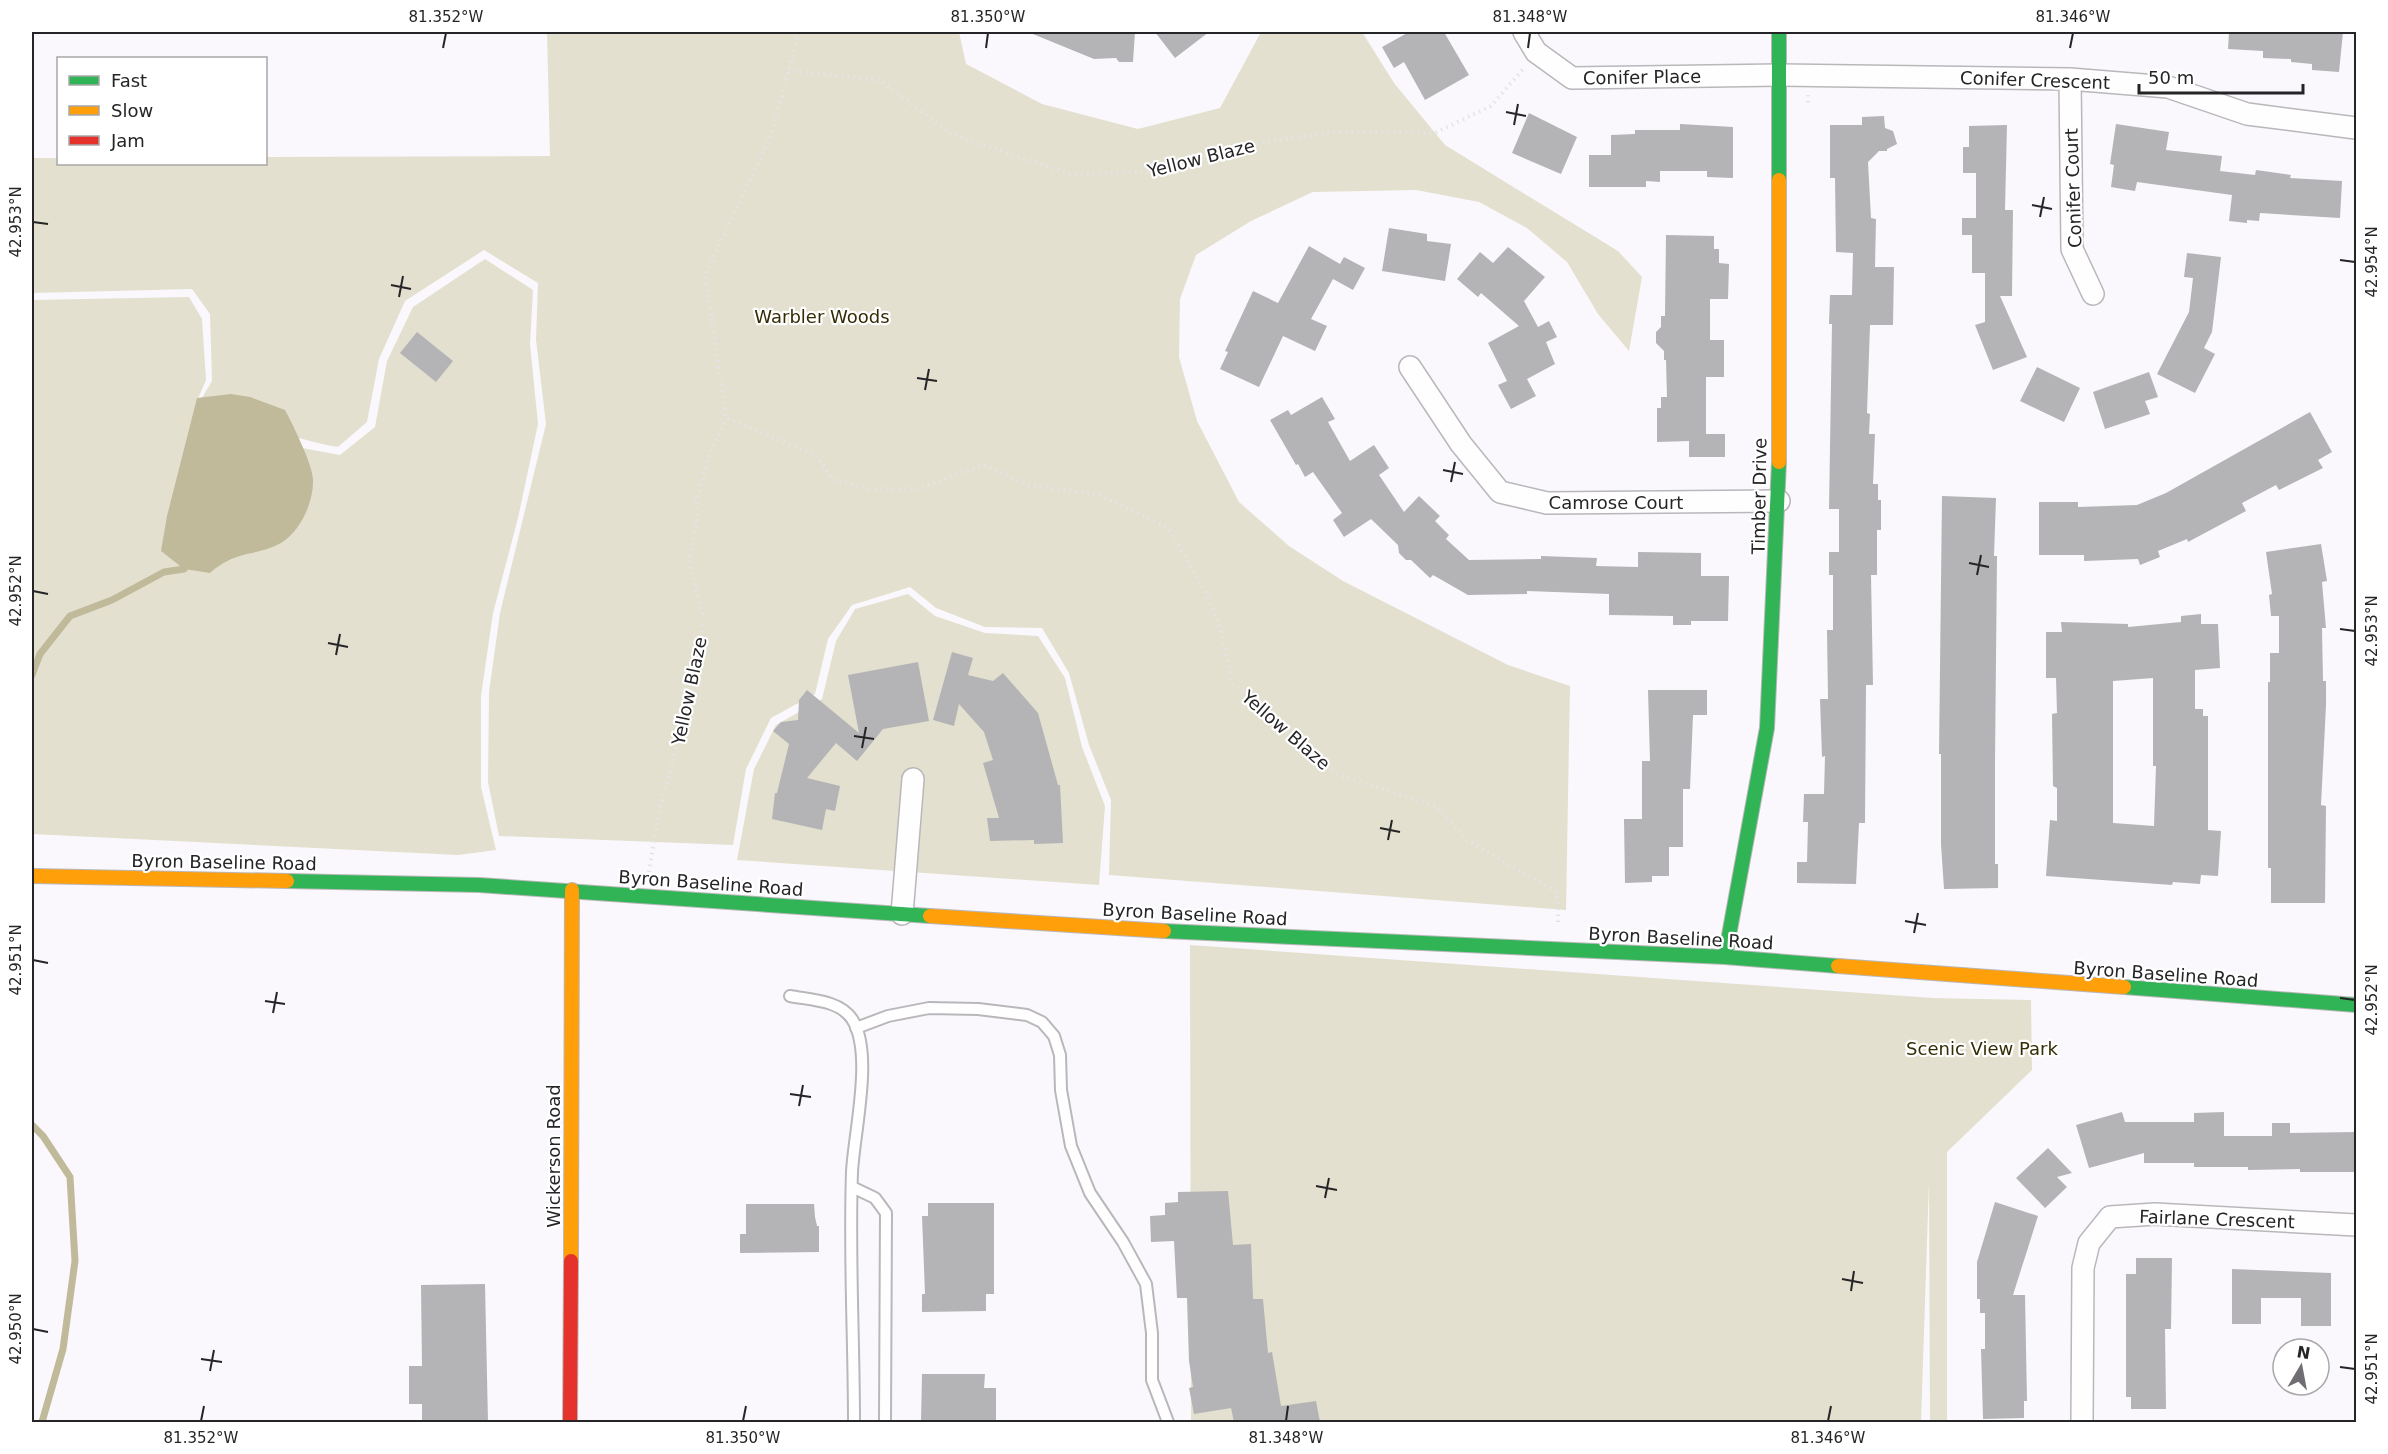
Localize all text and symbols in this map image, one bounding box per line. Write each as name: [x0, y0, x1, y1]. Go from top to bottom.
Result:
text: 81.352°W: [409, 8, 484, 26]
text: 81.350°W: [951, 8, 1026, 26]
text: 81.348°W: [1493, 8, 1568, 26]
text: 81.346°W: [2036, 8, 2111, 26]
legend: [57, 57, 267, 165]
scale bar: [2139, 57, 2302, 95]
street label: Conifer Place: [1583, 65, 1701, 89]
street label: Conifer Crescent: [1960, 67, 2110, 93]
text: 50 m: [2148, 67, 2194, 88]
text: Fast: [111, 70, 147, 91]
text: Slow: [111, 100, 153, 121]
street label: Conifer Court: [2060, 128, 2086, 248]
text: Jam: [110, 130, 145, 151]
street label: Yellow Blaze: [1144, 135, 1257, 182]
text: 42.953°N: [7, 186, 25, 258]
text: 42.954°N: [2363, 226, 2381, 298]
park label: Warbler Woods: [754, 306, 890, 327]
street label: Timber Drive: [1747, 438, 1771, 555]
street label: Camrose Court: [1549, 492, 1683, 513]
text: 42.952°N: [7, 555, 25, 627]
text: 42.953°N: [2363, 595, 2381, 667]
street label: Yellow Blaze: [667, 635, 711, 748]
street label: Yellow Blaze: [1237, 685, 1334, 774]
street label: Byron Baseline Road: [131, 850, 317, 874]
street label: Byron Baseline Road: [618, 866, 804, 900]
street label: Byron Baseline Road: [1102, 899, 1288, 929]
street label: Byron Baseline Road: [1588, 923, 1774, 953]
text: 42.951°N: [7, 924, 25, 996]
street label: Byron Baseline Road: [2073, 957, 2259, 991]
text: 42.952°N: [2363, 964, 2381, 1036]
park label: Scenic View Park: [1906, 1038, 2058, 1059]
street label: Wickerson Road: [543, 1084, 564, 1228]
street label: Fairlane Crescent: [2139, 1206, 2295, 1232]
text: 42.950°N: [7, 1293, 25, 1365]
text: 42.951°N: [2363, 1333, 2381, 1405]
north arrow: [2271, 1337, 2331, 1397]
text: N: [2295, 1342, 2312, 1363]
text: 81.352°W: [164, 1429, 239, 1447]
text: 81.350°W: [706, 1429, 781, 1447]
text: 81.348°W: [1249, 1429, 1324, 1447]
text: 81.346°W: [1791, 1429, 1866, 1447]

